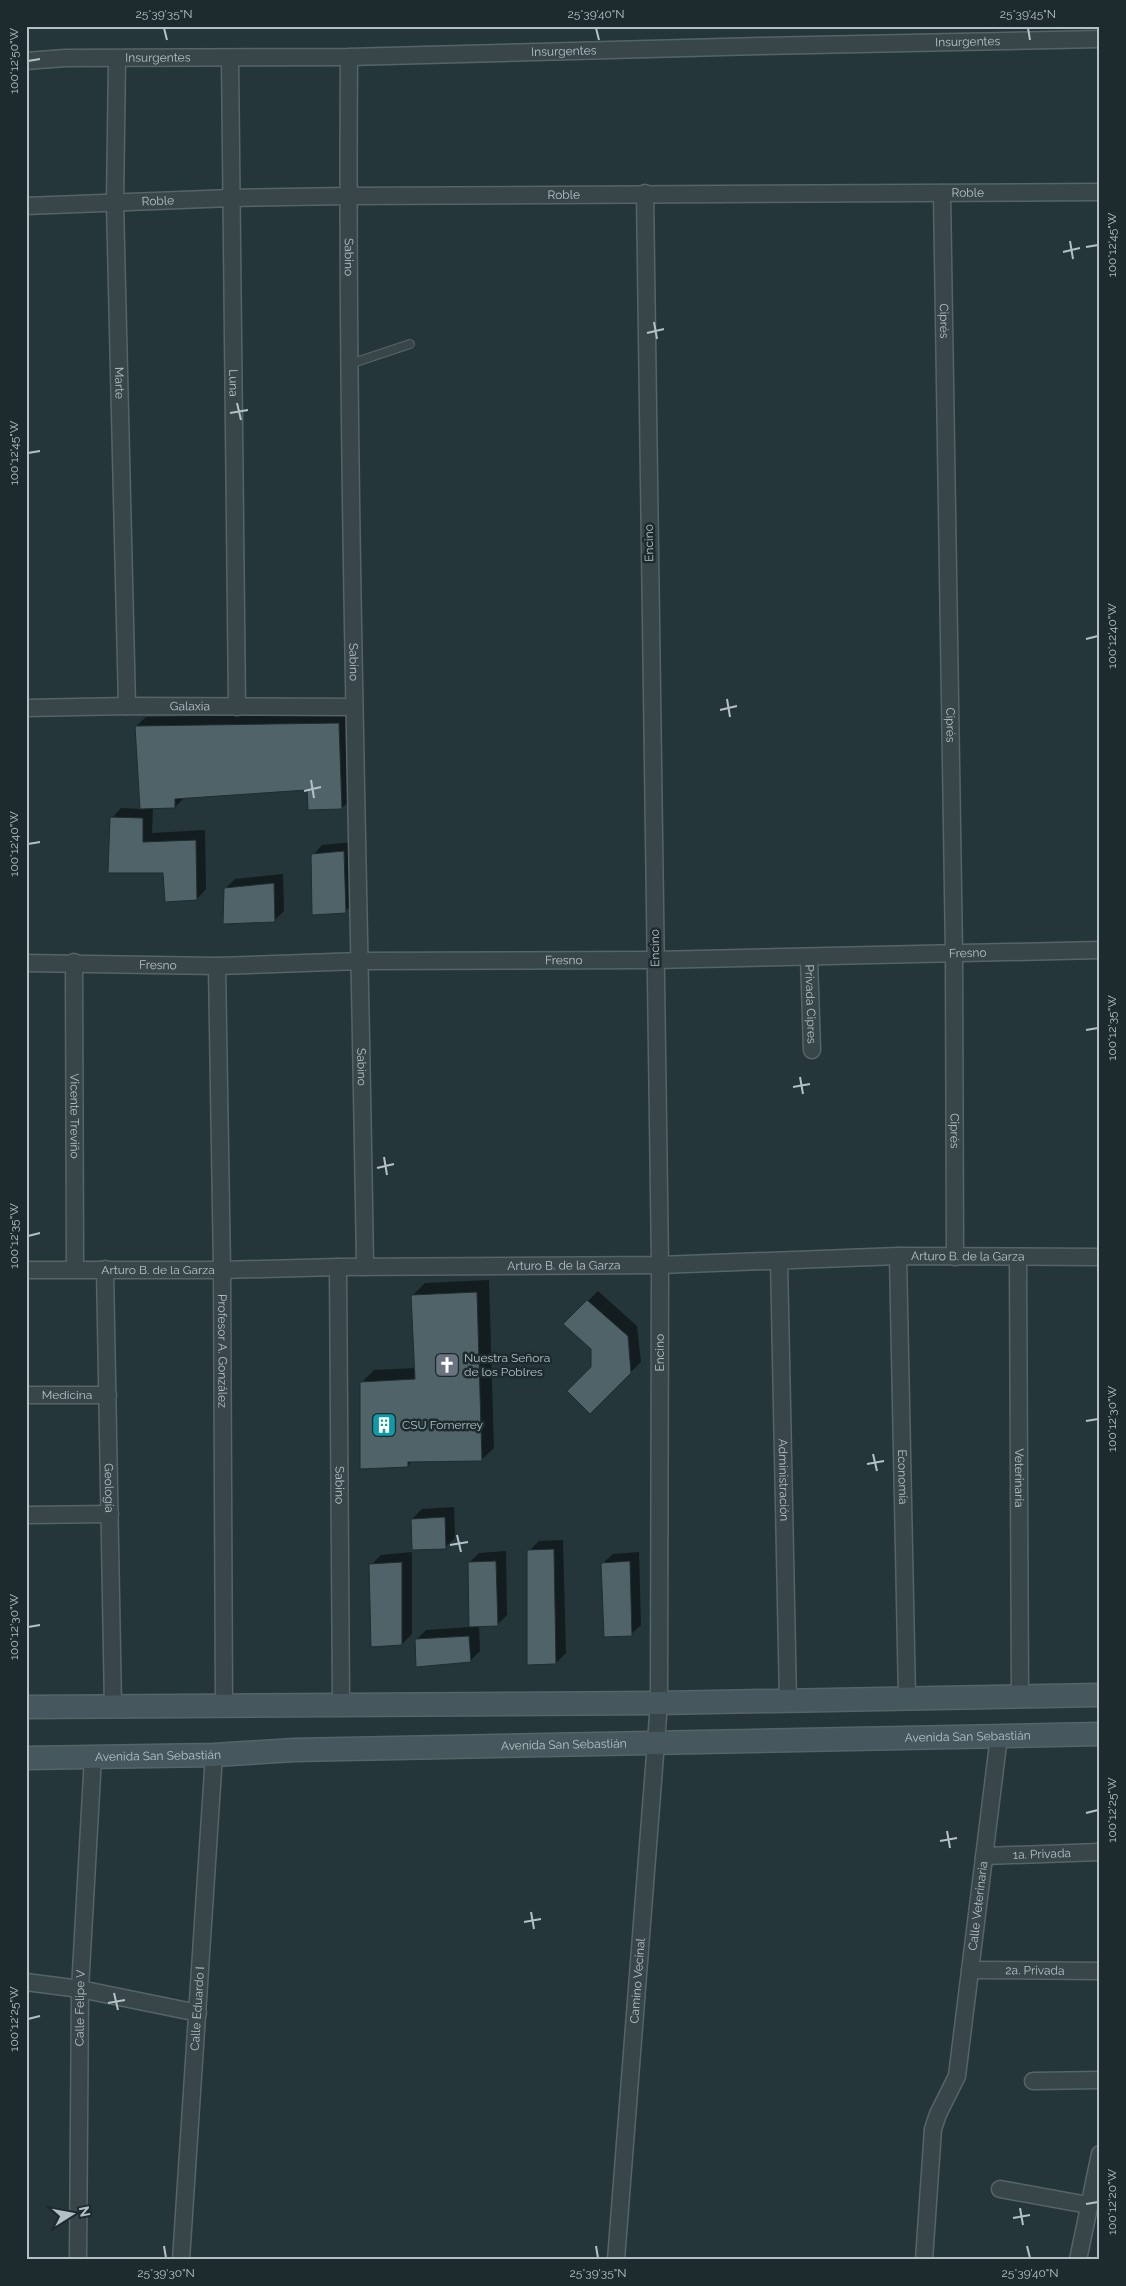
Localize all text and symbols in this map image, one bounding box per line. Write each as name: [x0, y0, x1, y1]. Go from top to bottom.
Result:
text: 25°39'35"N: [136, 7, 192, 21]
text: 25°39'40"N: [567, 7, 625, 21]
text: 25°39'45"N: [1000, 7, 1056, 21]
text: 100°12'50"W: [7, 27, 21, 94]
street label: Insurgentes: [935, 34, 1001, 49]
street label: Insurgentes: [531, 43, 597, 59]
street label: Insurgentes: [125, 51, 191, 65]
street label: Roble: [952, 186, 984, 200]
street label: Roble: [548, 188, 580, 202]
street label: Roble: [141, 193, 174, 209]
text: 100°12'45"W: [1105, 212, 1119, 277]
street label: Sabino: [342, 238, 356, 276]
street label: Ciprés: [937, 303, 951, 339]
street label: Marte: [112, 367, 127, 399]
street label: Luna: [226, 369, 241, 397]
text: 100°12'45"W: [7, 420, 21, 485]
street label: Encino: [642, 524, 656, 562]
text: 100°12'40"W: [1105, 603, 1119, 669]
street label: Sabino: [346, 643, 361, 681]
street label: Galaxia: [170, 699, 210, 713]
street label: Ciprés: [943, 707, 958, 743]
text: 100°12'40"W: [7, 811, 21, 877]
street label: Encino: [648, 929, 662, 967]
street label: Fresno: [949, 946, 987, 960]
street label: Fresno: [545, 953, 583, 967]
street label: Fresno: [139, 958, 177, 972]
street label: Privada Cipres: [802, 964, 819, 1044]
text: 100°12'35"W: [1105, 995, 1119, 1061]
street label: Sabino: [354, 1048, 369, 1086]
street label: Vicente Treviño: [67, 1073, 82, 1159]
street label: Ciprés: [948, 1113, 962, 1149]
text: 100°12'35"W: [7, 1203, 21, 1269]
street label: Arturo B. de la Garza: [911, 1249, 1024, 1264]
street label: Arturo B. de la Garza: [507, 1258, 621, 1273]
street label: Arturo B. de la Garza: [101, 1263, 215, 1277]
street label: Profesor A. González: [215, 1294, 230, 1408]
street label: Encino: [653, 1334, 667, 1371]
place label: Nuestra Señora de los Poblres: [464, 1351, 550, 1379]
church icon: Nuestra Señora de los Poblres: [434, 1352, 460, 1378]
text: 100°12'30"W: [1105, 1385, 1119, 1452]
street label: Medicina: [42, 1388, 92, 1402]
building icon: CSU Fomerrey: [371, 1412, 397, 1438]
place label: CSU Fomerrey: [402, 1418, 484, 1432]
street label: Administración: [776, 1439, 791, 1521]
street label: Veterinaria: [1012, 1448, 1026, 1508]
street label: Economía: [895, 1449, 910, 1505]
street label: Geología: [102, 1463, 116, 1513]
street label: Sabino: [332, 1466, 347, 1504]
text: 100°12'30"W: [7, 1593, 21, 1660]
street label: Avenida San Sebastián: [905, 1728, 1031, 1745]
street label: Avenida San Sebastián: [501, 1736, 627, 1753]
street label: Avenida San Sebastián: [95, 1748, 221, 1764]
text: 100°12'25"W: [1105, 1777, 1119, 1843]
street label: 1a. Privada: [1013, 1846, 1071, 1862]
street label: Calle Veterinaria: [966, 1860, 990, 1951]
street label: Camino Vecinal: [627, 1937, 648, 2024]
street label: 2a. Privada: [1005, 1963, 1065, 1978]
street label: Calle Eduardo I: [188, 1966, 207, 2051]
street label: Calle Felipe V: [73, 1969, 88, 2046]
text: 100°12'25"W: [7, 1986, 21, 2052]
text: 100°12'20"W: [1105, 2169, 1119, 2235]
north arrow: [48, 2188, 98, 2238]
text: N: [76, 2205, 94, 2218]
text: 25°39'30"N: [137, 2266, 195, 2280]
text: 25°39'35"N: [570, 2266, 626, 2280]
text: 25°39'40"N: [1001, 2266, 1059, 2280]

